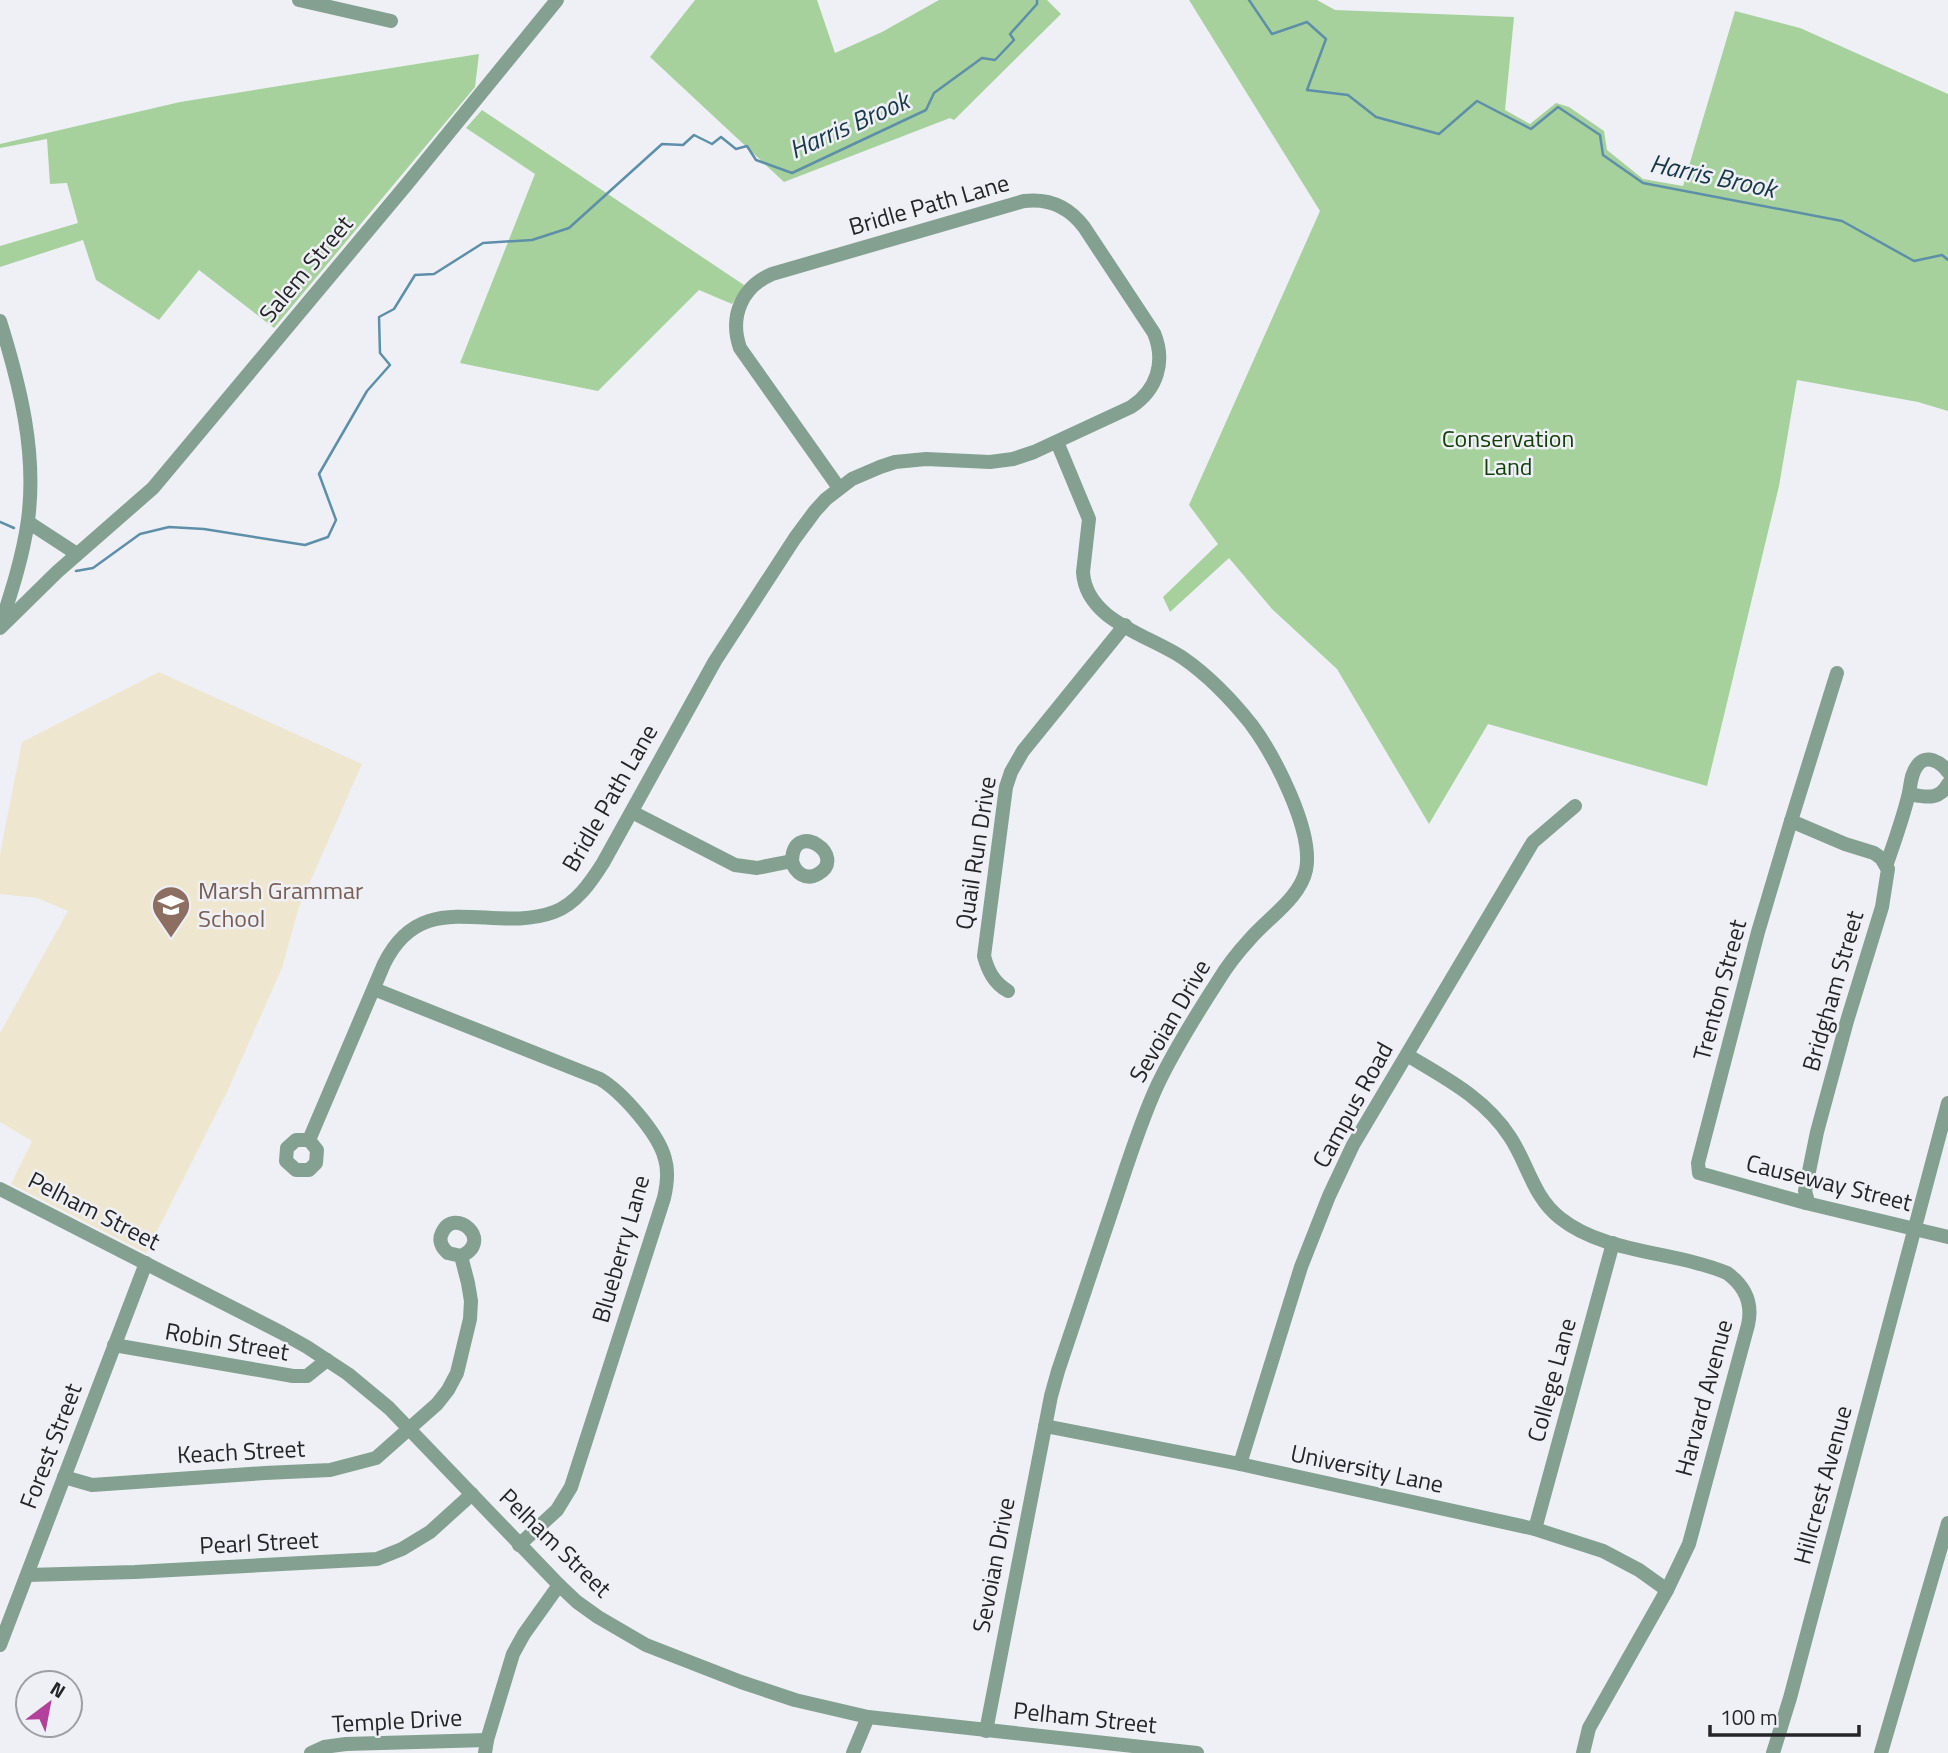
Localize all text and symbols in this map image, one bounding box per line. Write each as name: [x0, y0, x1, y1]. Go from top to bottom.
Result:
water label: Harris Brook: [782, 79, 918, 168]
water label: Harris Brook: [1646, 143, 1783, 209]
street label: Bridle Path Lane: [844, 164, 1013, 244]
street label: Salem Street: [250, 207, 361, 330]
park label: Conservation Land: [1442, 420, 1574, 484]
street label: Bridle Path Lane: [552, 717, 666, 878]
street label: Quail Run Drive: [945, 774, 1005, 932]
place label: Marsh Grammar School: [198, 872, 363, 936]
school or university icon: Marsh Grammar School: [150, 884, 192, 939]
street label: Bridgham Street: [1792, 906, 1872, 1075]
street label: Trenton Street: [1683, 915, 1755, 1064]
street label: Sevoian Drive: [1119, 952, 1219, 1089]
street label: Campus Road: [1303, 1035, 1402, 1174]
street label: Causeway Street: [1743, 1144, 1917, 1220]
street label: Pelham Street: [22, 1161, 167, 1259]
street label: Blueberry Lane: [582, 1171, 658, 1327]
street label: Robin Street: [162, 1312, 292, 1370]
street label: College Lane: [1517, 1314, 1585, 1446]
street label: Harvard Avenue: [1665, 1315, 1741, 1480]
street label: Forest Street: [10, 1377, 91, 1514]
street label: Hillcrest Avenue: [1784, 1401, 1861, 1568]
street label: Keach Street: [176, 1430, 306, 1472]
street label: University Lane: [1287, 1434, 1447, 1502]
street label: Pelham Street: [491, 1479, 620, 1606]
street label: Sevoian Drive: [962, 1494, 1024, 1635]
street label: Pearl Street: [198, 1521, 320, 1563]
north arrow: [14, 1669, 84, 1739]
text: N: [45, 1673, 72, 1705]
street label: Pelham Street: [1012, 1692, 1159, 1742]
scale bar: [1710, 1694, 1859, 1738]
street label: Temple Drive: [331, 1699, 463, 1741]
text: 100 m: [1720, 1701, 1777, 1733]

